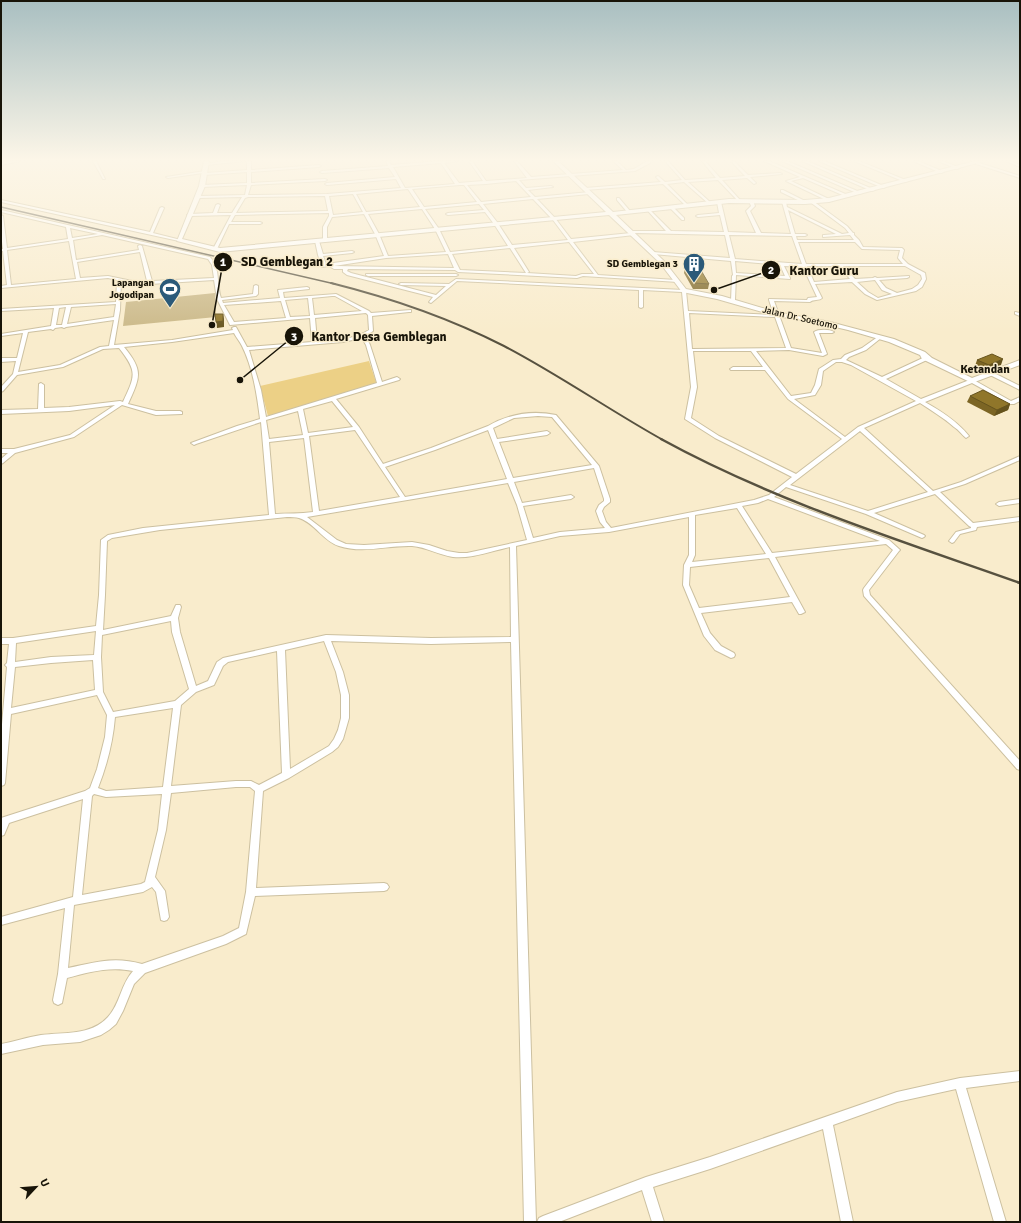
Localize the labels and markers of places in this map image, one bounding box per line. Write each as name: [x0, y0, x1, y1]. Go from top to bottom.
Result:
callout: SD Gemblegan 2: [213, 249, 341, 274]
building icon: SD Gemblegan 3: [681, 251, 707, 284]
place label: SD Gemblegan 3: [607, 258, 678, 270]
callout: Kantor Guru: [761, 258, 866, 283]
sports icon: Lapangan Jogodipan: [157, 276, 183, 309]
place label: Lapangan Jogodipan: [109, 277, 155, 301]
callout: Kantor Desa Gemblegan: [284, 324, 455, 349]

